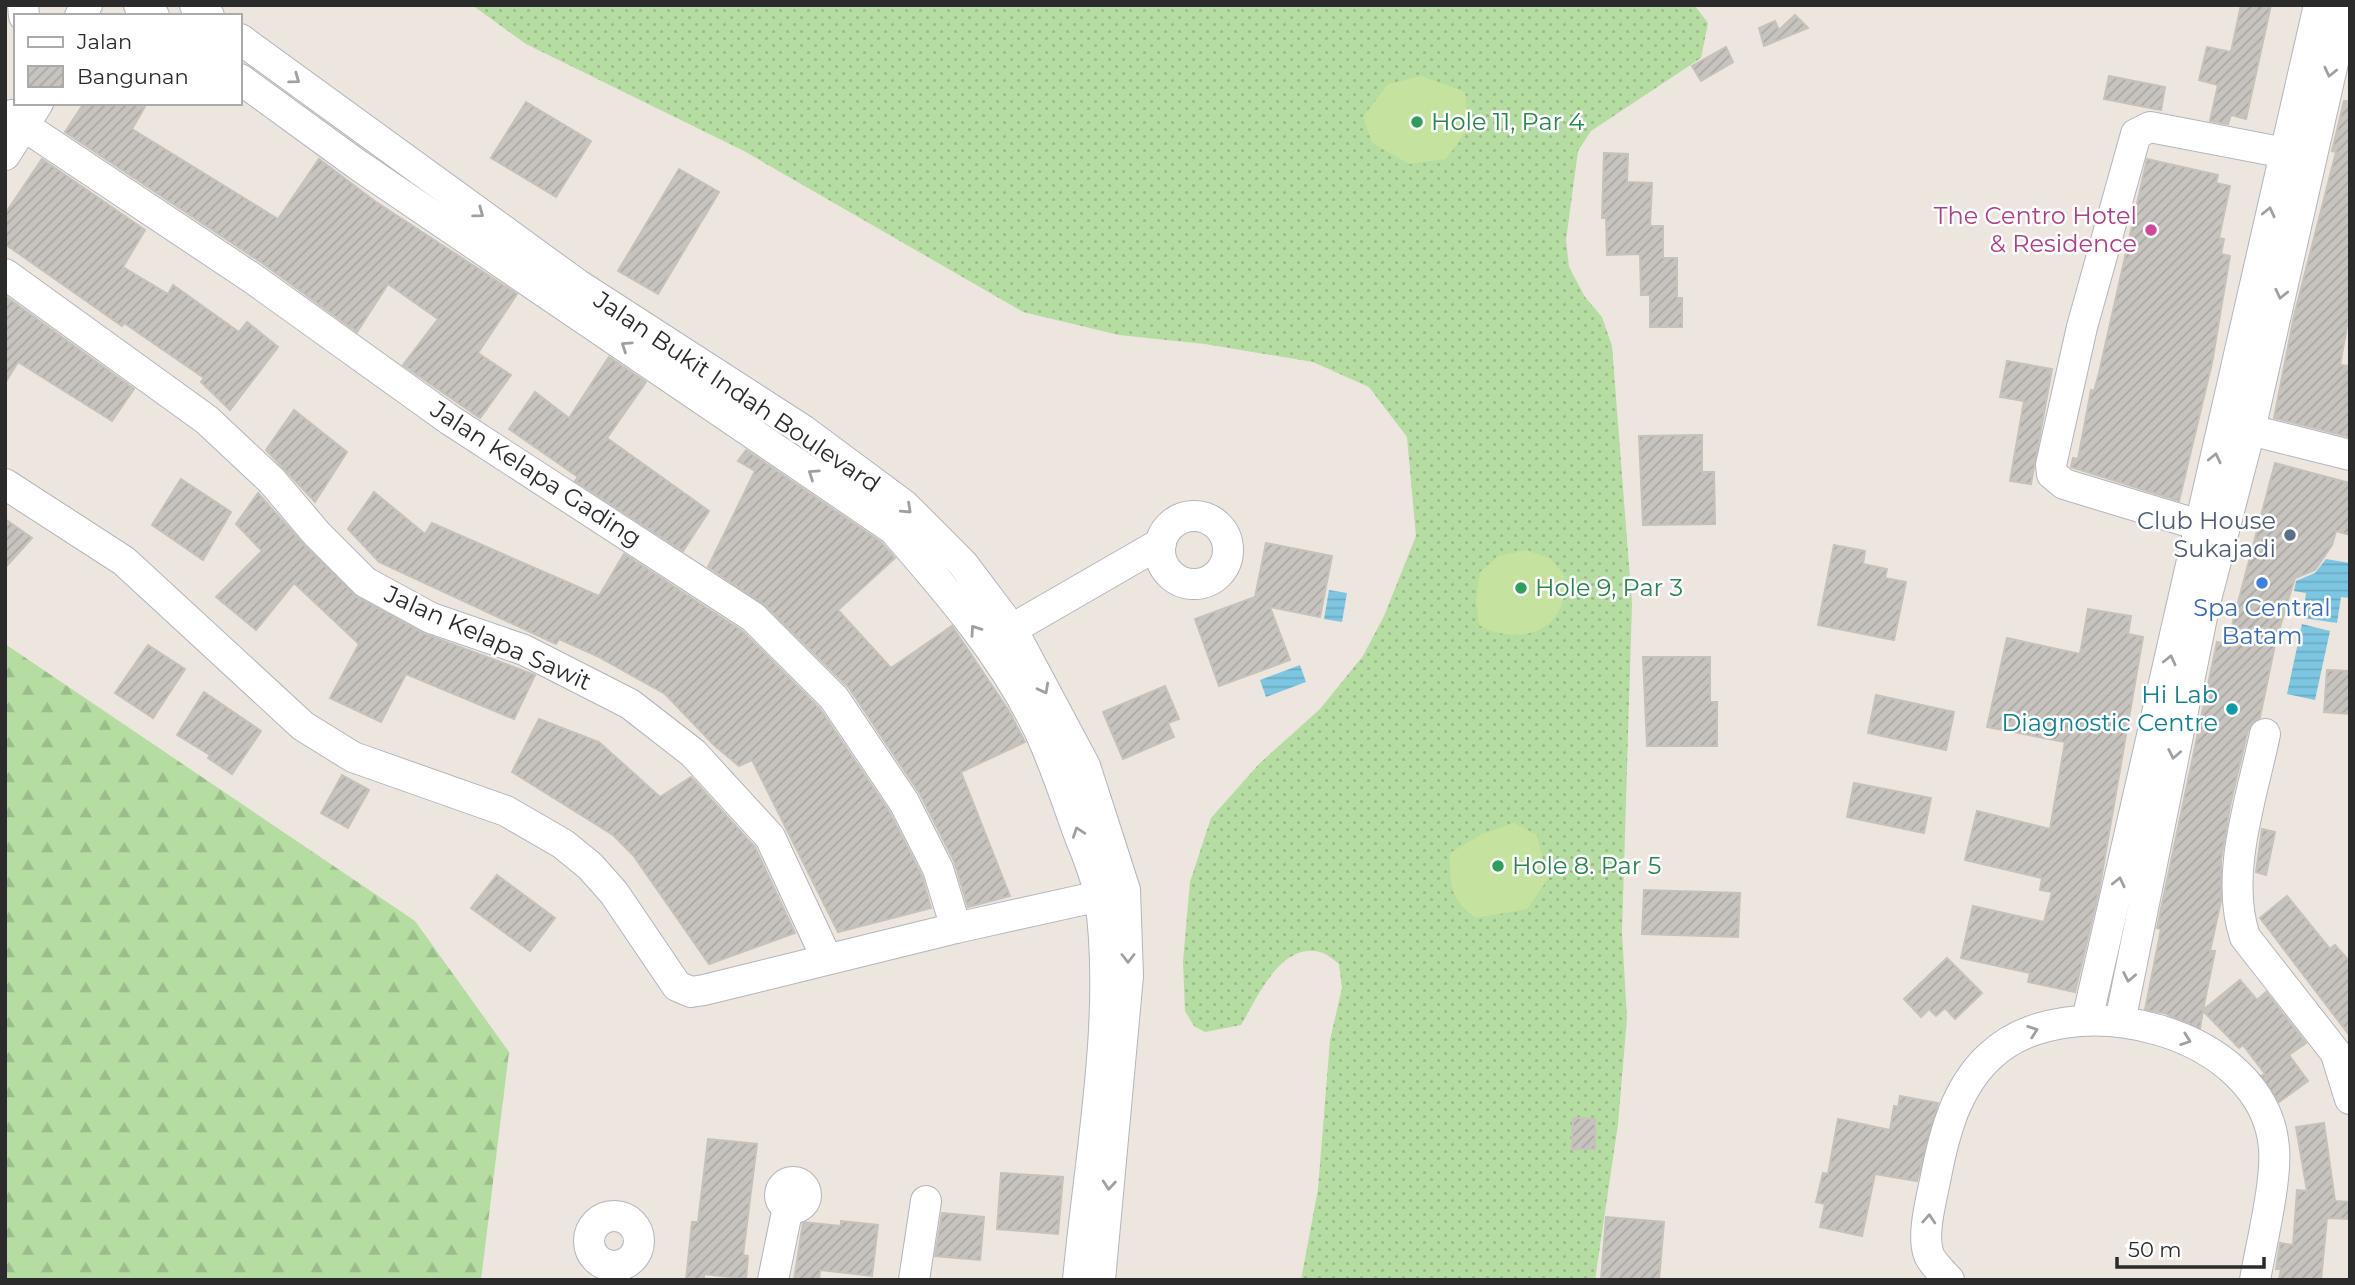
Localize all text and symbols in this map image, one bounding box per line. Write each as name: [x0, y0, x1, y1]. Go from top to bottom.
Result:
legend: [14, 14, 242, 105]
text: Jalan: [76, 29, 132, 54]
text: Bangunan: [77, 64, 189, 89]
one-way arrow: [2324, 66, 2338, 78]
one-way arrow: [287, 71, 300, 83]
place label: Hole 11, Par 4: [1431, 107, 1584, 136]
marker: Hole 11, Par 4: [1409, 114, 1425, 130]
place label: The Centro Hotel & Residence: [1934, 201, 2137, 258]
one-way arrow: [471, 205, 483, 217]
one-way arrow: [2261, 206, 2276, 218]
marker: The Centro Hotel & Residence: [2143, 222, 2159, 238]
street label: Jalan Bukit Indah Boulevard: [588, 284, 886, 498]
one-way arrow: [2275, 288, 2289, 300]
one-way arrow: [621, 341, 634, 354]
street label: Jalan Kelapa Gading: [425, 394, 647, 553]
one-way arrow: [2206, 452, 2221, 464]
one-way arrow: [808, 470, 821, 482]
one-way arrow: [899, 501, 912, 514]
place label: Club House Sukajadi: [2137, 506, 2276, 563]
marker: Club House Sukajadi: [2282, 527, 2298, 543]
place label: Hole 9, Par 3: [1535, 573, 1683, 602]
marker: Spa Central Batam: [2254, 575, 2270, 591]
street label: Jalan Kelapa Sawit: [379, 578, 596, 696]
marker: Hole 9, Par 3: [1513, 580, 1529, 596]
place label: Spa Central Batam: [2193, 593, 2331, 650]
one-way arrow: [971, 625, 984, 638]
one-way arrow: [2162, 655, 2176, 667]
place label: Hi Lab Diagnostic Centre: [2001, 680, 2218, 737]
one-way arrow: [1036, 682, 1049, 694]
marker: Hi Lab Diagnostic Centre: [2224, 701, 2240, 717]
one-way arrow: [2168, 748, 2183, 760]
one-way arrow: [1072, 826, 1086, 838]
place label: Hole 8. Par 5: [1512, 851, 1661, 880]
marker: Hole 8. Par 5: [1490, 858, 1506, 874]
one-way arrow: [2110, 876, 2125, 888]
one-way arrow: [1120, 954, 1136, 964]
one-way arrow: [2123, 971, 2138, 983]
one-way arrow: [2026, 1025, 2038, 1040]
one-way arrow: [2179, 1032, 2191, 1046]
one-way arrow: [1102, 1180, 1117, 1191]
one-way arrow: [1921, 1213, 1936, 1224]
scale bar: [2117, 1226, 2264, 1270]
text: 50 m: [2128, 1237, 2182, 1262]

